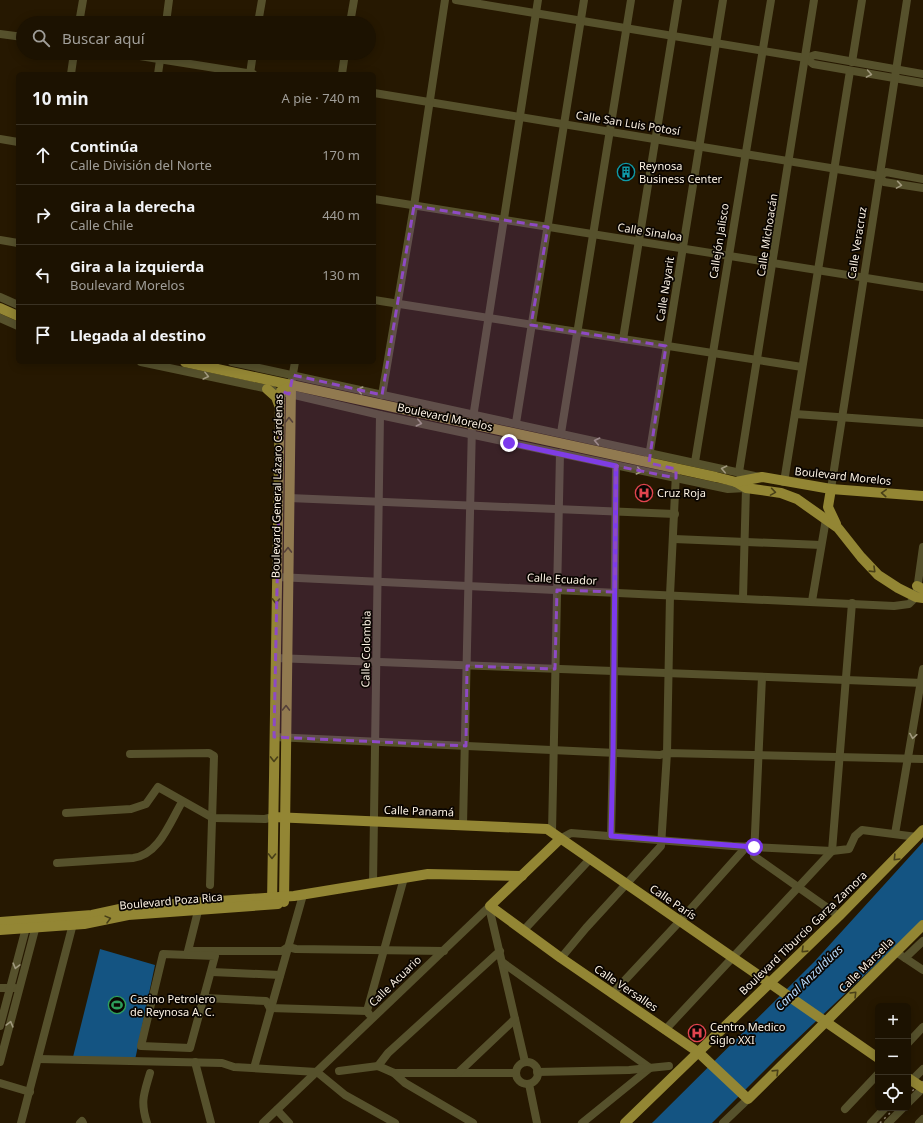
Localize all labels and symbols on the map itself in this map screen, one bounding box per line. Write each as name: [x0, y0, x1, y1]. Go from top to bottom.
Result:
one-way arrow: [866, 70, 872, 78]
street label: Calle San Luis Potosí: [575, 107, 682, 138]
place label: Reynosa Business Center: [639, 158, 723, 186]
building icon: Reynosa Business Center: [616, 162, 636, 182]
one-way arrow: [896, 180, 903, 188]
street label: Calle Michoacán: [753, 192, 780, 278]
street label: Callejón Jalisco: [705, 202, 732, 280]
street label: Calle Veracruz: [843, 206, 870, 280]
street label: Calle Sinaloa: [617, 219, 684, 244]
street label: Calle Nayarit: [652, 255, 677, 322]
one-way arrow: [203, 371, 210, 379]
one-way arrow: [357, 386, 364, 395]
street label: Boulevard General Lázaro Cárdenas: [267, 394, 286, 578]
street label: Boulevard Morelos: [396, 399, 494, 434]
one-way arrow: [285, 417, 293, 423]
one-way arrow: [415, 419, 422, 427]
route end: [500, 434, 518, 452]
one-way arrow: [594, 437, 600, 445]
street label: Boulevard Morelos: [794, 463, 892, 488]
one-way arrow: [721, 465, 727, 473]
one-way arrow: [636, 466, 642, 474]
hospital icon: Cruz Roja: [634, 483, 654, 503]
place label: Cruz Roja: [657, 485, 706, 500]
one-way arrow: [770, 487, 776, 496]
one-way arrow: [881, 488, 887, 497]
one-way arrow: [284, 547, 292, 553]
one-way arrow: [868, 565, 876, 573]
street label: Calle Ecuador: [527, 569, 598, 588]
one-way arrow: [272, 598, 280, 604]
street label: Calle Colombia: [357, 610, 374, 688]
one-way arrow: [282, 705, 290, 711]
one-way arrow: [909, 732, 918, 739]
one-way arrow: [270, 756, 278, 762]
street label: Calle Panamá: [384, 802, 454, 819]
route start: [745, 838, 763, 856]
one-way arrow: [268, 853, 277, 859]
one-way arrow: [893, 853, 901, 861]
street label: Boulevard Tiburcio Garza Zamora: [735, 867, 870, 998]
street label: Calle París: [647, 880, 700, 923]
street label: Boulevard Poza Rica: [119, 889, 223, 912]
one-way arrow: [105, 915, 112, 924]
street label: Calle Marsella: [835, 934, 896, 995]
water label: Canal Anzaldúas: [771, 941, 846, 1015]
one-way arrow: [801, 945, 809, 953]
street label: Calle Acuario: [365, 952, 424, 1009]
street label: Calle Versalles: [592, 961, 661, 1014]
one-way arrow: [12, 962, 21, 969]
place label: Casino Petrolero de Reynosa A. C.: [130, 991, 216, 1019]
one-way arrow: [849, 991, 857, 999]
sports icon: Casino Petrolero de Reynosa A. C.: [107, 995, 127, 1015]
place label: Centro Medico Siglo XXI: [710, 1019, 786, 1047]
one-way arrow: [6, 1021, 14, 1028]
hospital icon: Centro Medico Siglo XXI: [687, 1023, 707, 1043]
one-way arrow: [771, 1069, 779, 1077]

